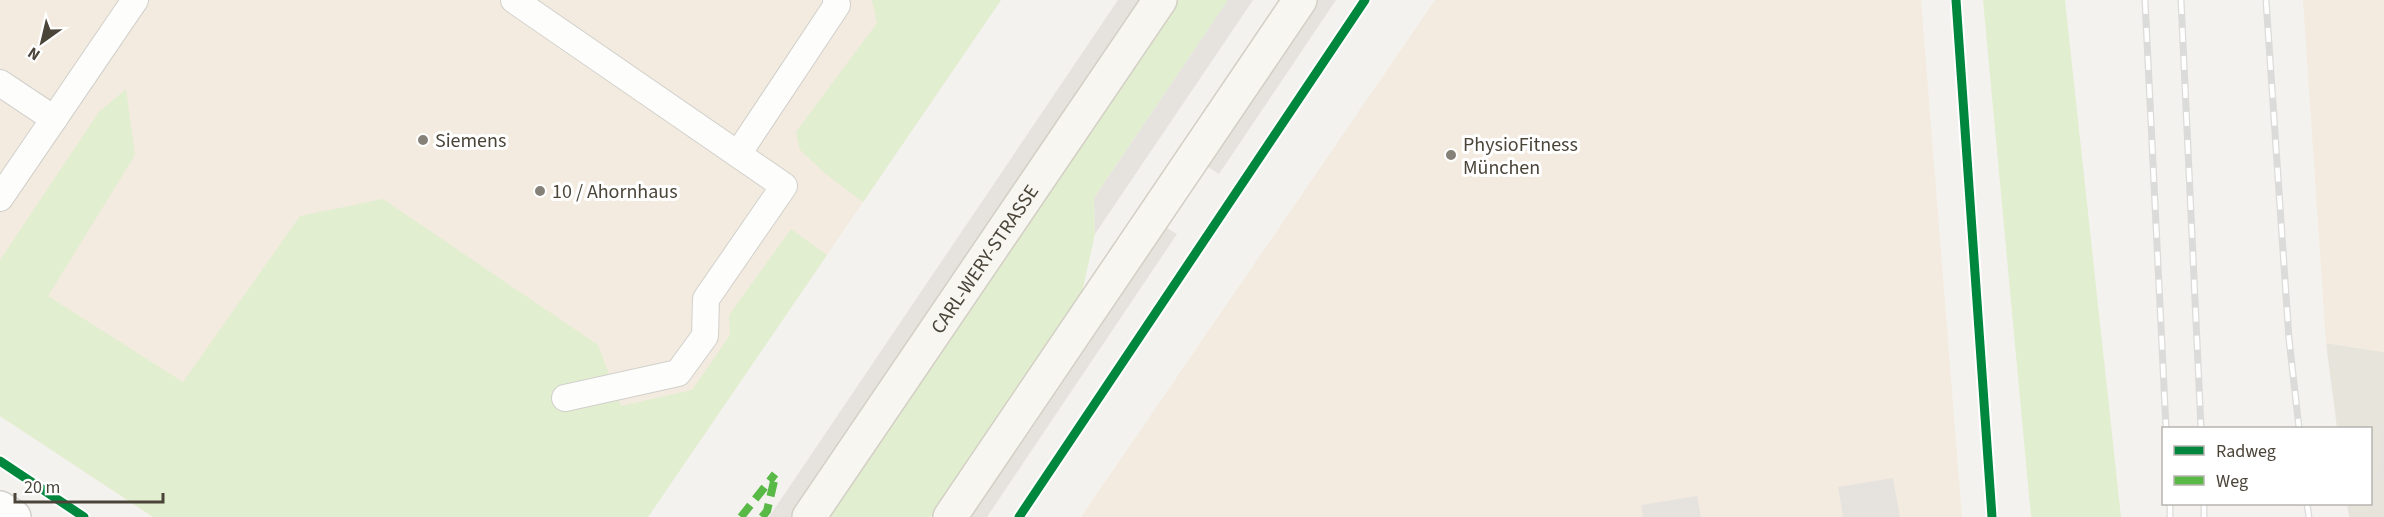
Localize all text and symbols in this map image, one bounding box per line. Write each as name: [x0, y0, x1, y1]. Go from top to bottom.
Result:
north arrow: [12, 12, 72, 72]
text: N: [24, 42, 45, 66]
place label: Siemens: [435, 127, 506, 155]
place label: PhysioFitness München: [1463, 131, 1578, 182]
marker: Siemens: [416, 133, 430, 147]
marker: PhysioFitness München: [1444, 148, 1458, 162]
place label: 10 / Ahornhaus: [552, 178, 678, 206]
street label: CARL-WERY-STRASSE: [924, 179, 1046, 340]
marker: 10 / Ahornhaus: [533, 184, 547, 198]
legend: [2162, 427, 2372, 505]
text: Radweg: [2216, 439, 2276, 464]
scale bar: [15, 466, 164, 504]
text: Weg: [2216, 469, 2248, 494]
text: 20 m: [24, 475, 60, 500]

